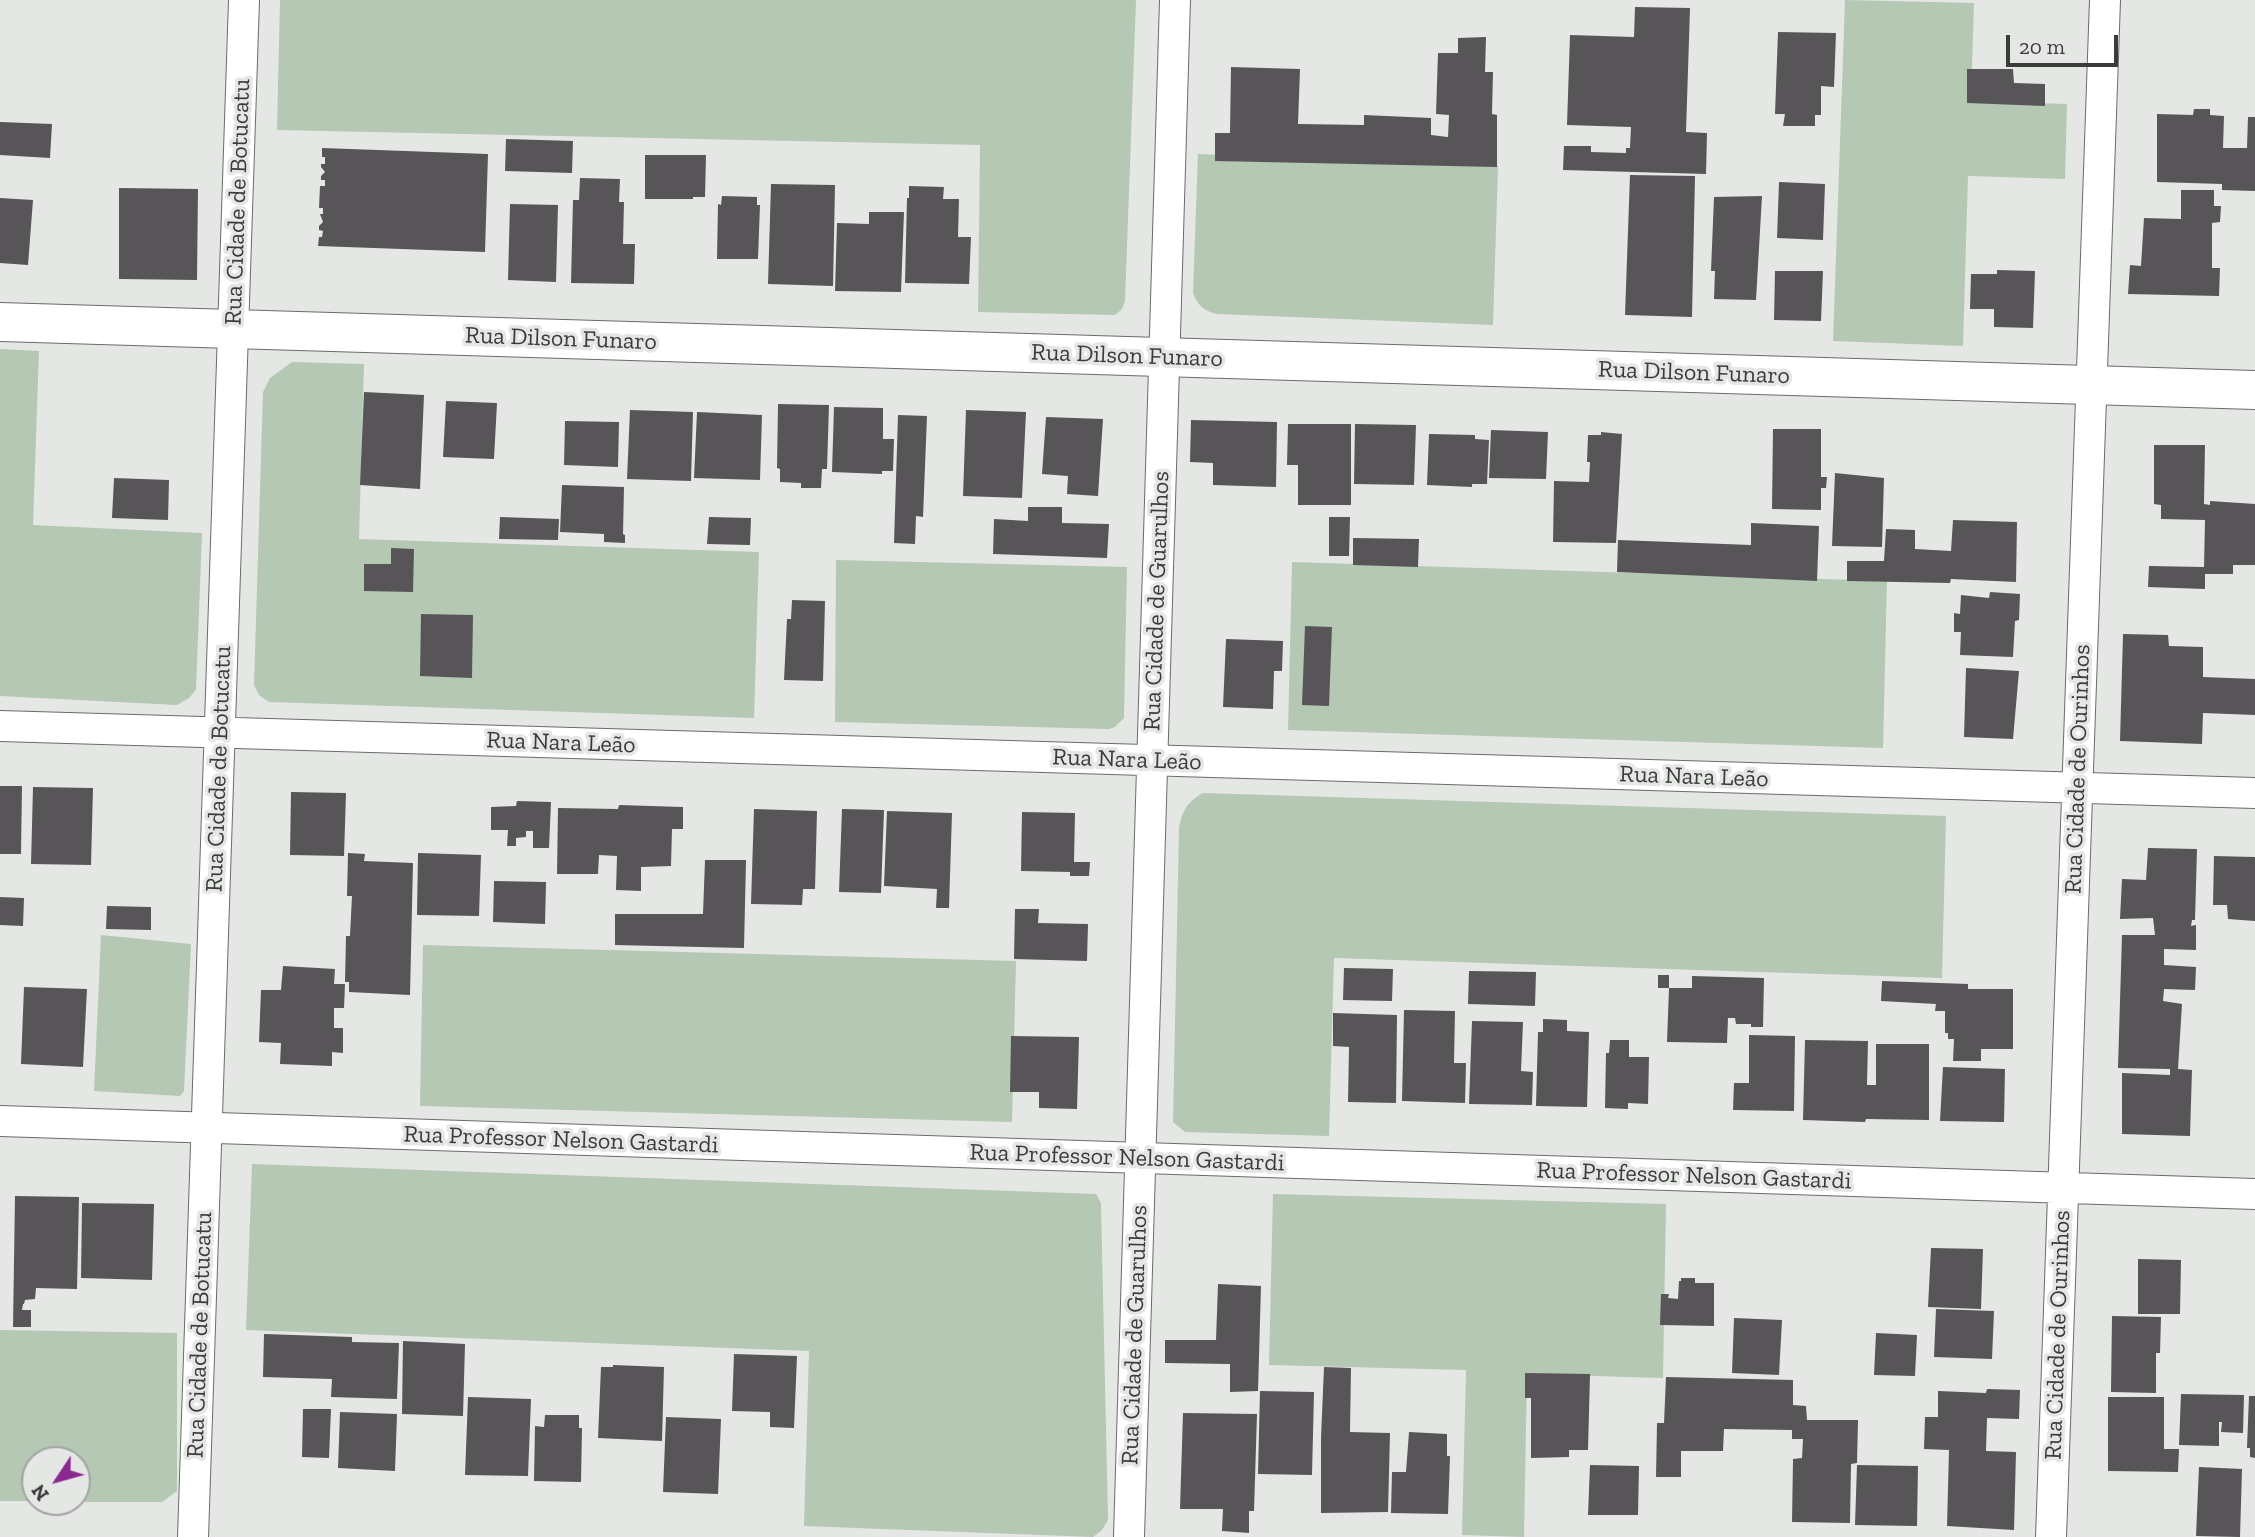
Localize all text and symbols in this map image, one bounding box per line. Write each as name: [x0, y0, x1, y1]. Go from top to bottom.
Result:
scale bar: [2010, 21, 2122, 65]
text: 20 m: [2019, 34, 2065, 59]
street label: Rua Cidade de Botucatu: [219, 78, 257, 326]
street label: Rua Dilson Funaro: [465, 321, 657, 357]
street label: Rua Dilson Funaro: [1031, 338, 1223, 374]
street label: Rua Dilson Funaro: [1598, 355, 1790, 391]
street label: Rua Cidade de Guarulhos: [1138, 471, 1176, 731]
street label: Rua Cidade de Ourinhos: [2059, 644, 2097, 894]
street label: Rua Cidade de Botucatu: [200, 645, 238, 893]
street label: Rua Nara Leão: [486, 726, 636, 760]
street label: Rua Nara Leão: [1052, 743, 1202, 777]
street label: Rua Nara Leão: [1619, 760, 1769, 794]
street label: Rua Professor Nelson Gastardi: [403, 1120, 719, 1160]
street label: Rua Professor Nelson Gastardi: [969, 1138, 1285, 1178]
street label: Rua Professor Nelson Gastardi: [1536, 1156, 1852, 1196]
street label: Rua Cidade de Guarulhos: [1116, 1205, 1154, 1465]
street label: Rua Cidade de Ourinhos: [2039, 1210, 2077, 1460]
street label: Rua Cidade de Botucatu: [181, 1211, 219, 1459]
north arrow: [21, 1446, 91, 1516]
text: N: [27, 1480, 54, 1505]

